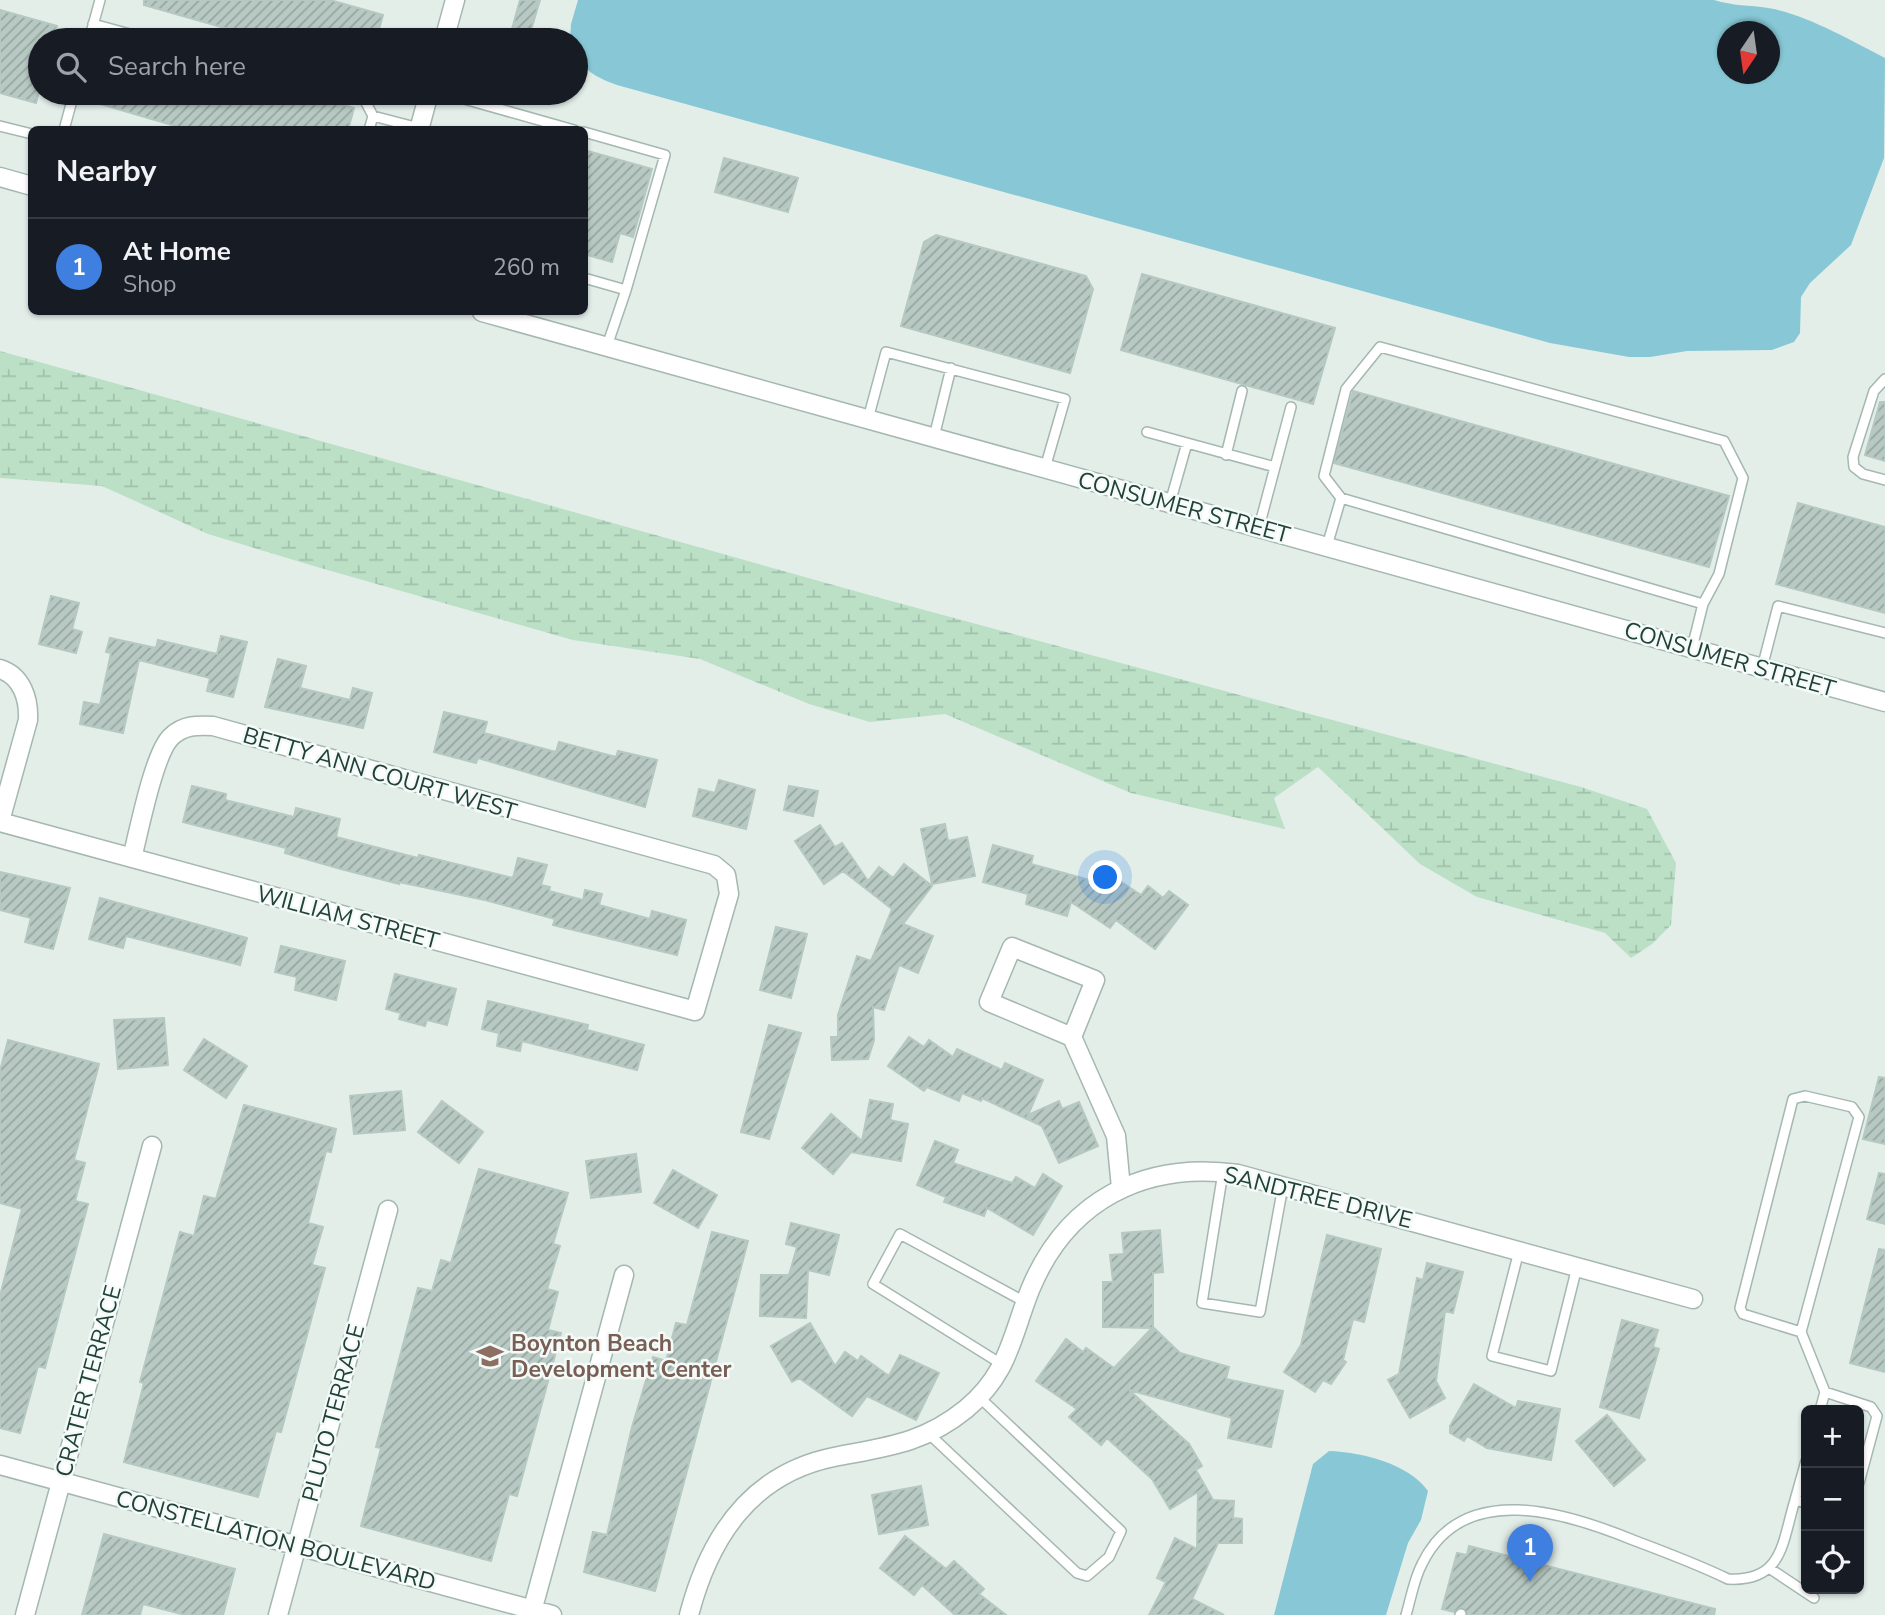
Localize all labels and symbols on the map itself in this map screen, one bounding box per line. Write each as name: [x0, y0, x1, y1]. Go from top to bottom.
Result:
north arrow: [1717, 21, 1780, 84]
street label: CONSUMER STREET: [1074, 464, 1293, 551]
street label: CONSUMER STREET: [1621, 614, 1839, 705]
street label: BETTY ANN COURT WEST: [239, 720, 520, 827]
your location: [1088, 860, 1122, 894]
street label: WILLIAM STREET: [253, 878, 443, 957]
street label: SANDTREE DRIVE: [1220, 1159, 1416, 1236]
street label: CRATER TERRACE: [48, 1282, 129, 1480]
street label: PLUTO TERRACE: [295, 1321, 372, 1505]
place label: Boynton Beach Development Center: [511, 1328, 732, 1385]
school or university icon: Boynton Beach Development Center: [475, 1341, 505, 1371]
street label: CONSTELLATION BOULEVARD: [112, 1483, 439, 1598]
pin: 1: [1507, 1524, 1553, 1582]

